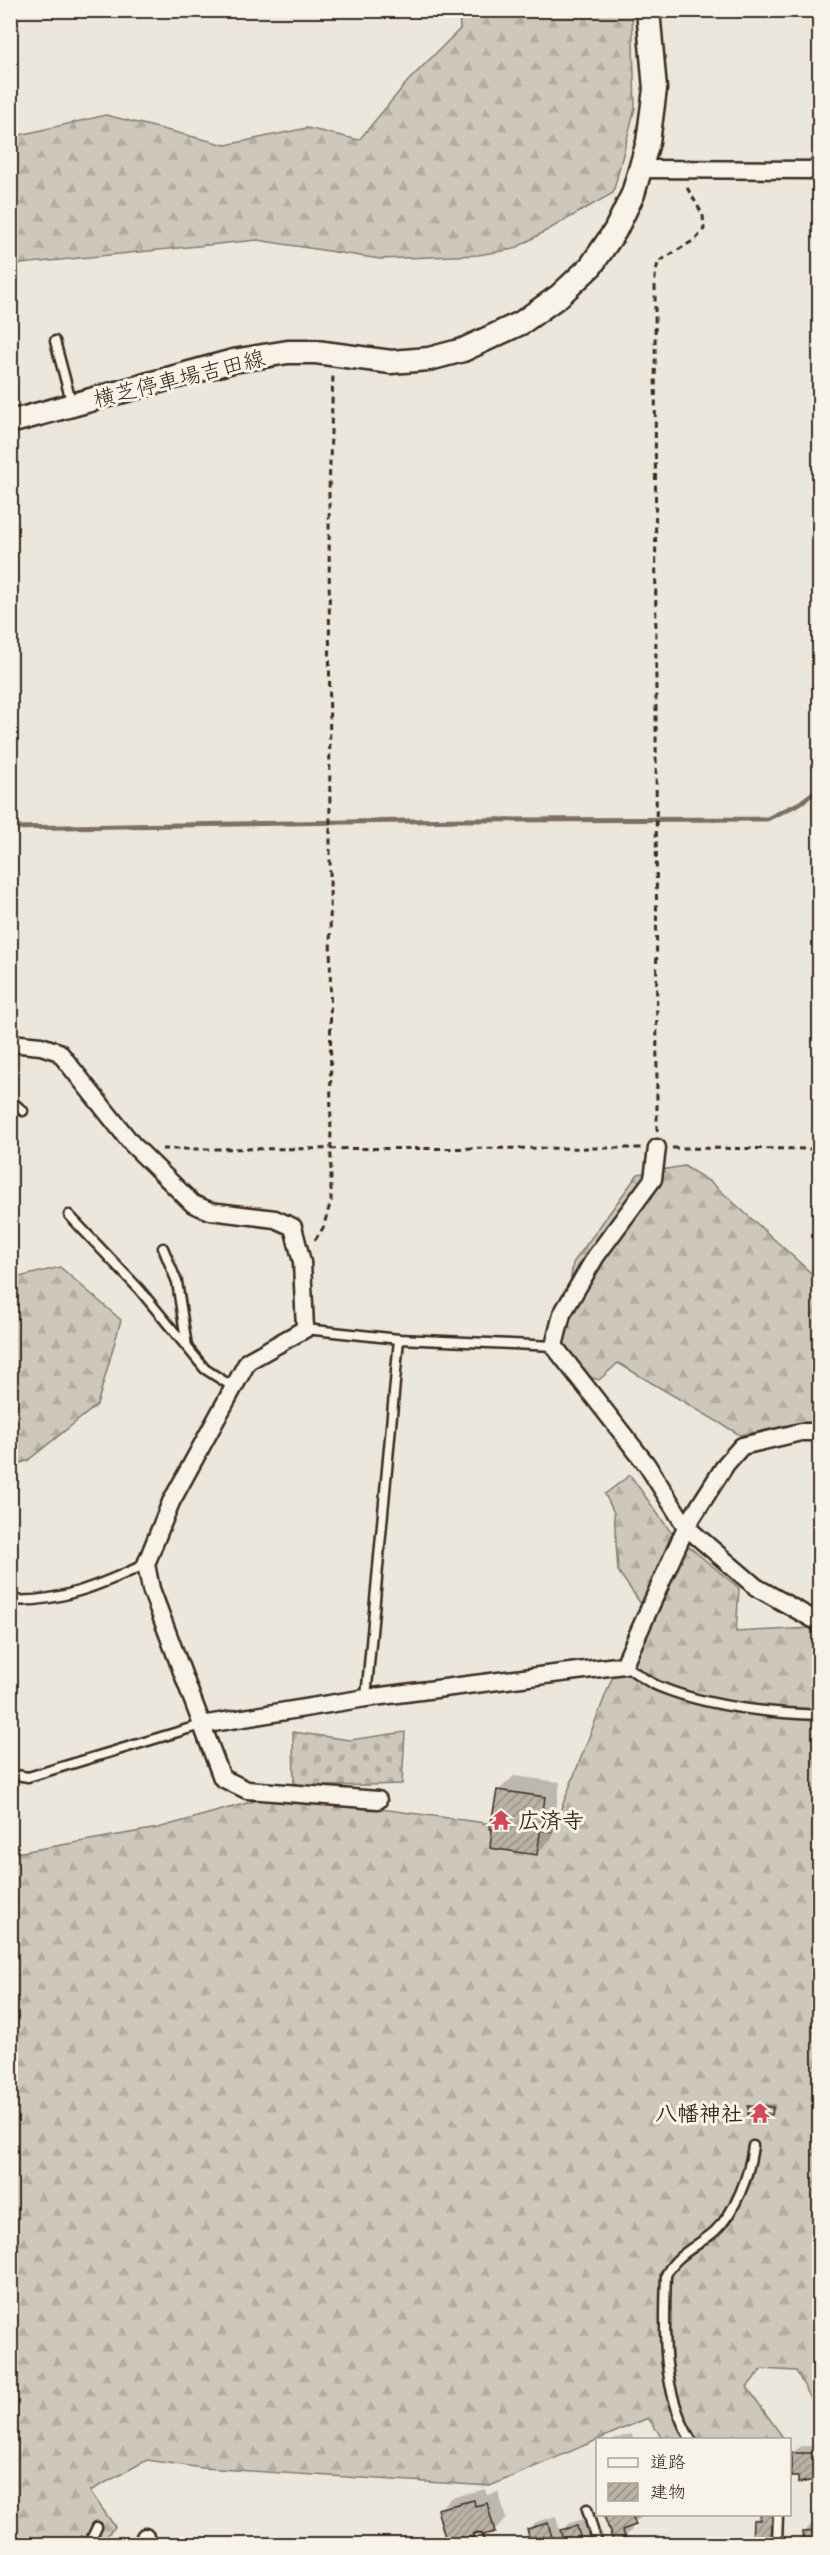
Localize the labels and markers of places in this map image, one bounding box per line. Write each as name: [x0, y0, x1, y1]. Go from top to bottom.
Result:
place label: 広済寺: [518, 1806, 584, 1837]
temple icon: 広済寺: [489, 1808, 513, 1832]
place label: 八幡神社: [655, 2099, 743, 2130]
temple icon: 八幡神社: [748, 2101, 772, 2125]

